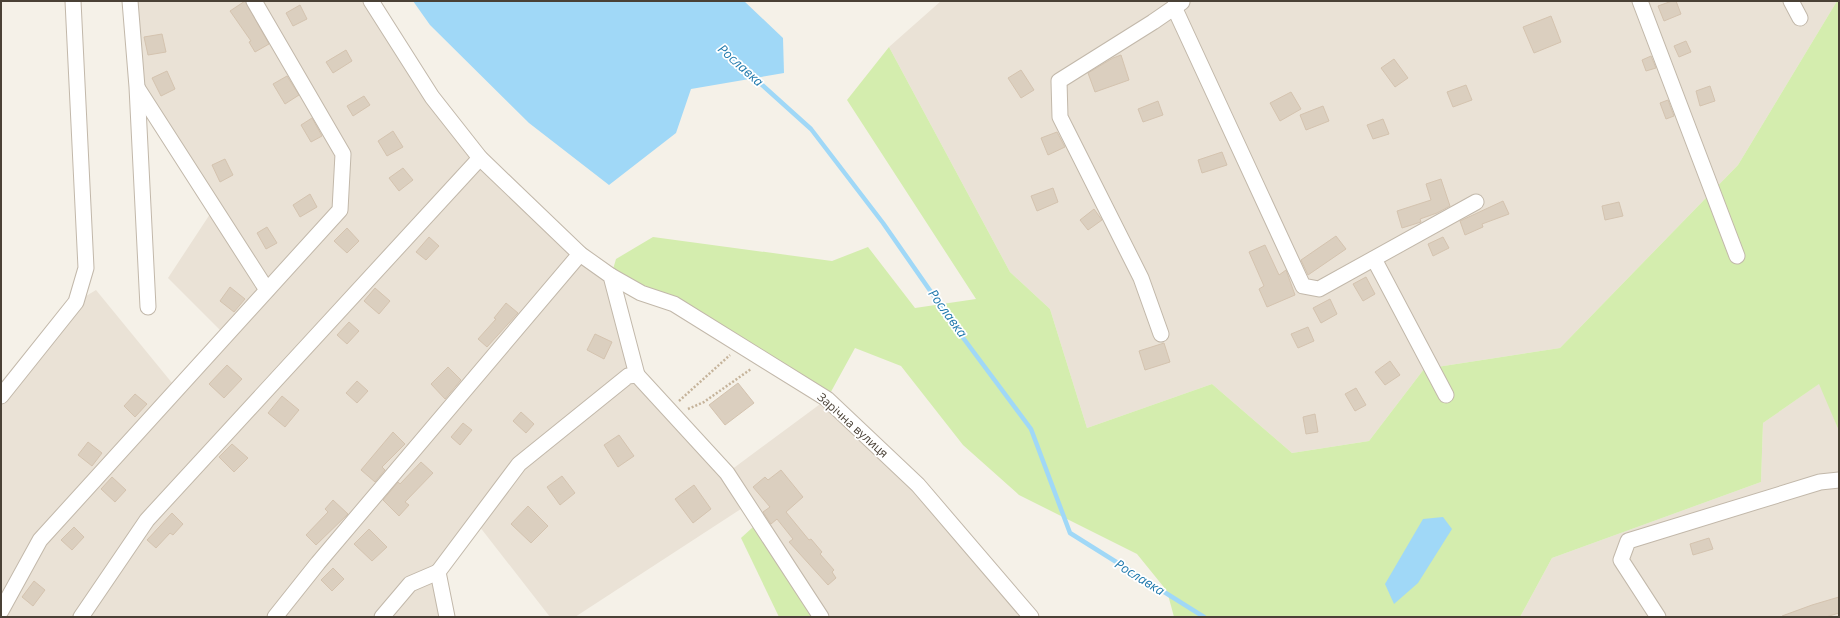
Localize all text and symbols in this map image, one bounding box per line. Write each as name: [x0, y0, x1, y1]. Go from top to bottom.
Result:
water label: Рославка: [714, 40, 768, 91]
water label: Рославка: [924, 285, 972, 341]
street label: Зарічна вулиця: [814, 388, 892, 462]
water label: Рославка: [1112, 555, 1169, 600]

